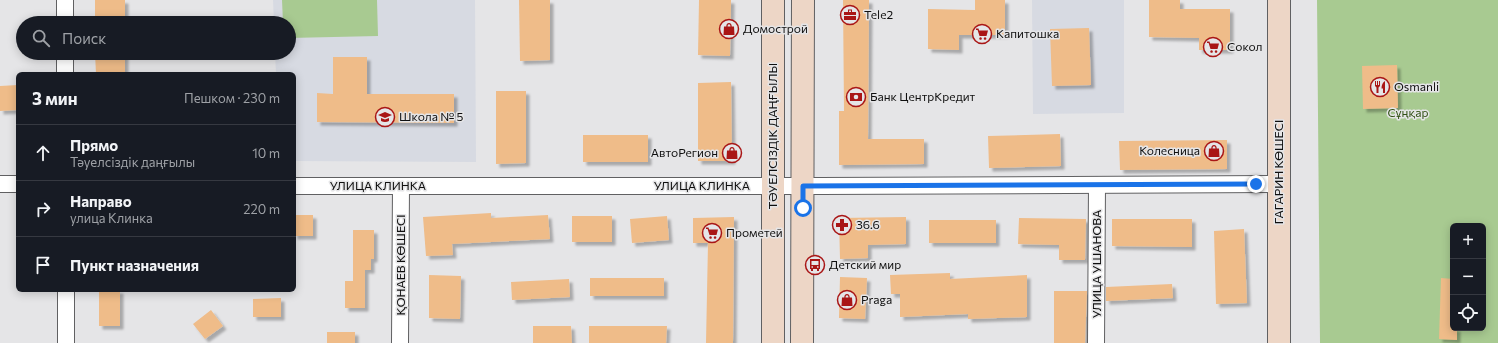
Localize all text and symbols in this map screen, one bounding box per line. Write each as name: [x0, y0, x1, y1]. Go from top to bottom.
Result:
office icon: Tele2: [839, 4, 861, 26]
place label: Tele2: [864, 7, 893, 21]
search box: [16, 16, 296, 60]
shop icon: Домострой: [718, 18, 740, 40]
place label: Домострой: [743, 21, 808, 35]
supermarket icon: Капитошка: [971, 23, 993, 45]
place label: Капитошка: [996, 26, 1059, 40]
icon: search: [30, 27, 52, 49]
text: Поиск: [62, 29, 106, 47]
supermarket icon: Сокол: [1202, 36, 1224, 58]
place label: Сокол: [1227, 39, 1263, 53]
street label: ТӘУЕЛСІЗДІК ДАҢҒЫЛЫ: [765, 63, 779, 209]
restaurant icon: Osmanli: [1369, 76, 1391, 98]
place label: Osmanli: [1394, 79, 1439, 93]
bank icon: Банк ЦентрКредит: [845, 86, 867, 108]
text: 3 мин: [32, 88, 78, 109]
place label: Банк ЦентрКредит: [870, 89, 976, 103]
text: Пешком · 230 m: [184, 90, 280, 106]
park label: Сұңқар: [1387, 105, 1429, 119]
school or university icon: Школа № 5: [374, 106, 396, 128]
place label: Школа № 5: [399, 109, 464, 123]
street label: ГАГАРИН КӨШЕСІ: [1271, 120, 1285, 224]
text: Прямо: [70, 136, 118, 154]
shop icon: Колесница: [1203, 140, 1225, 162]
icon: ahead: [32, 142, 54, 164]
shop icon: АвтоРегион: [721, 142, 743, 164]
place label: Колесница: [1139, 143, 1200, 157]
text: 10 m: [252, 145, 280, 161]
place label: АвтоРегион: [651, 145, 718, 159]
text: Тәуелсіздік даңғылы: [70, 154, 195, 170]
route end: [1247, 175, 1265, 193]
street label: УЛИЦА КЛИНКА: [330, 178, 426, 192]
street label: УЛИЦА КЛИНКА: [654, 178, 750, 192]
text: Направо: [70, 192, 132, 210]
icon: right: [32, 198, 54, 220]
route start: [794, 199, 812, 217]
text: 220 m: [243, 201, 280, 217]
text: улица Клинка: [70, 210, 153, 226]
street label: УЛИЦА УШАНОВА: [1089, 210, 1103, 318]
street label: ҚОНАЕВ КӨШЕСІ: [393, 214, 407, 316]
pharmacy icon: 36.6: [831, 214, 853, 236]
place label: 36.6: [856, 217, 880, 231]
supermarket icon: Прометей: [701, 222, 723, 244]
map controls: [1450, 223, 1486, 331]
button: +: [1450, 223, 1486, 259]
place label: Прометей: [726, 225, 783, 239]
icon: arrive: [32, 254, 54, 276]
bus stop icon: Детский мир: [804, 254, 826, 276]
text: Пункт назначения: [70, 256, 199, 274]
place label: Детский мир: [829, 257, 901, 271]
button: −: [1450, 259, 1486, 295]
shop icon: Praga: [836, 289, 858, 311]
place label: Praga: [861, 292, 892, 306]
button: locate: [1450, 295, 1486, 331]

